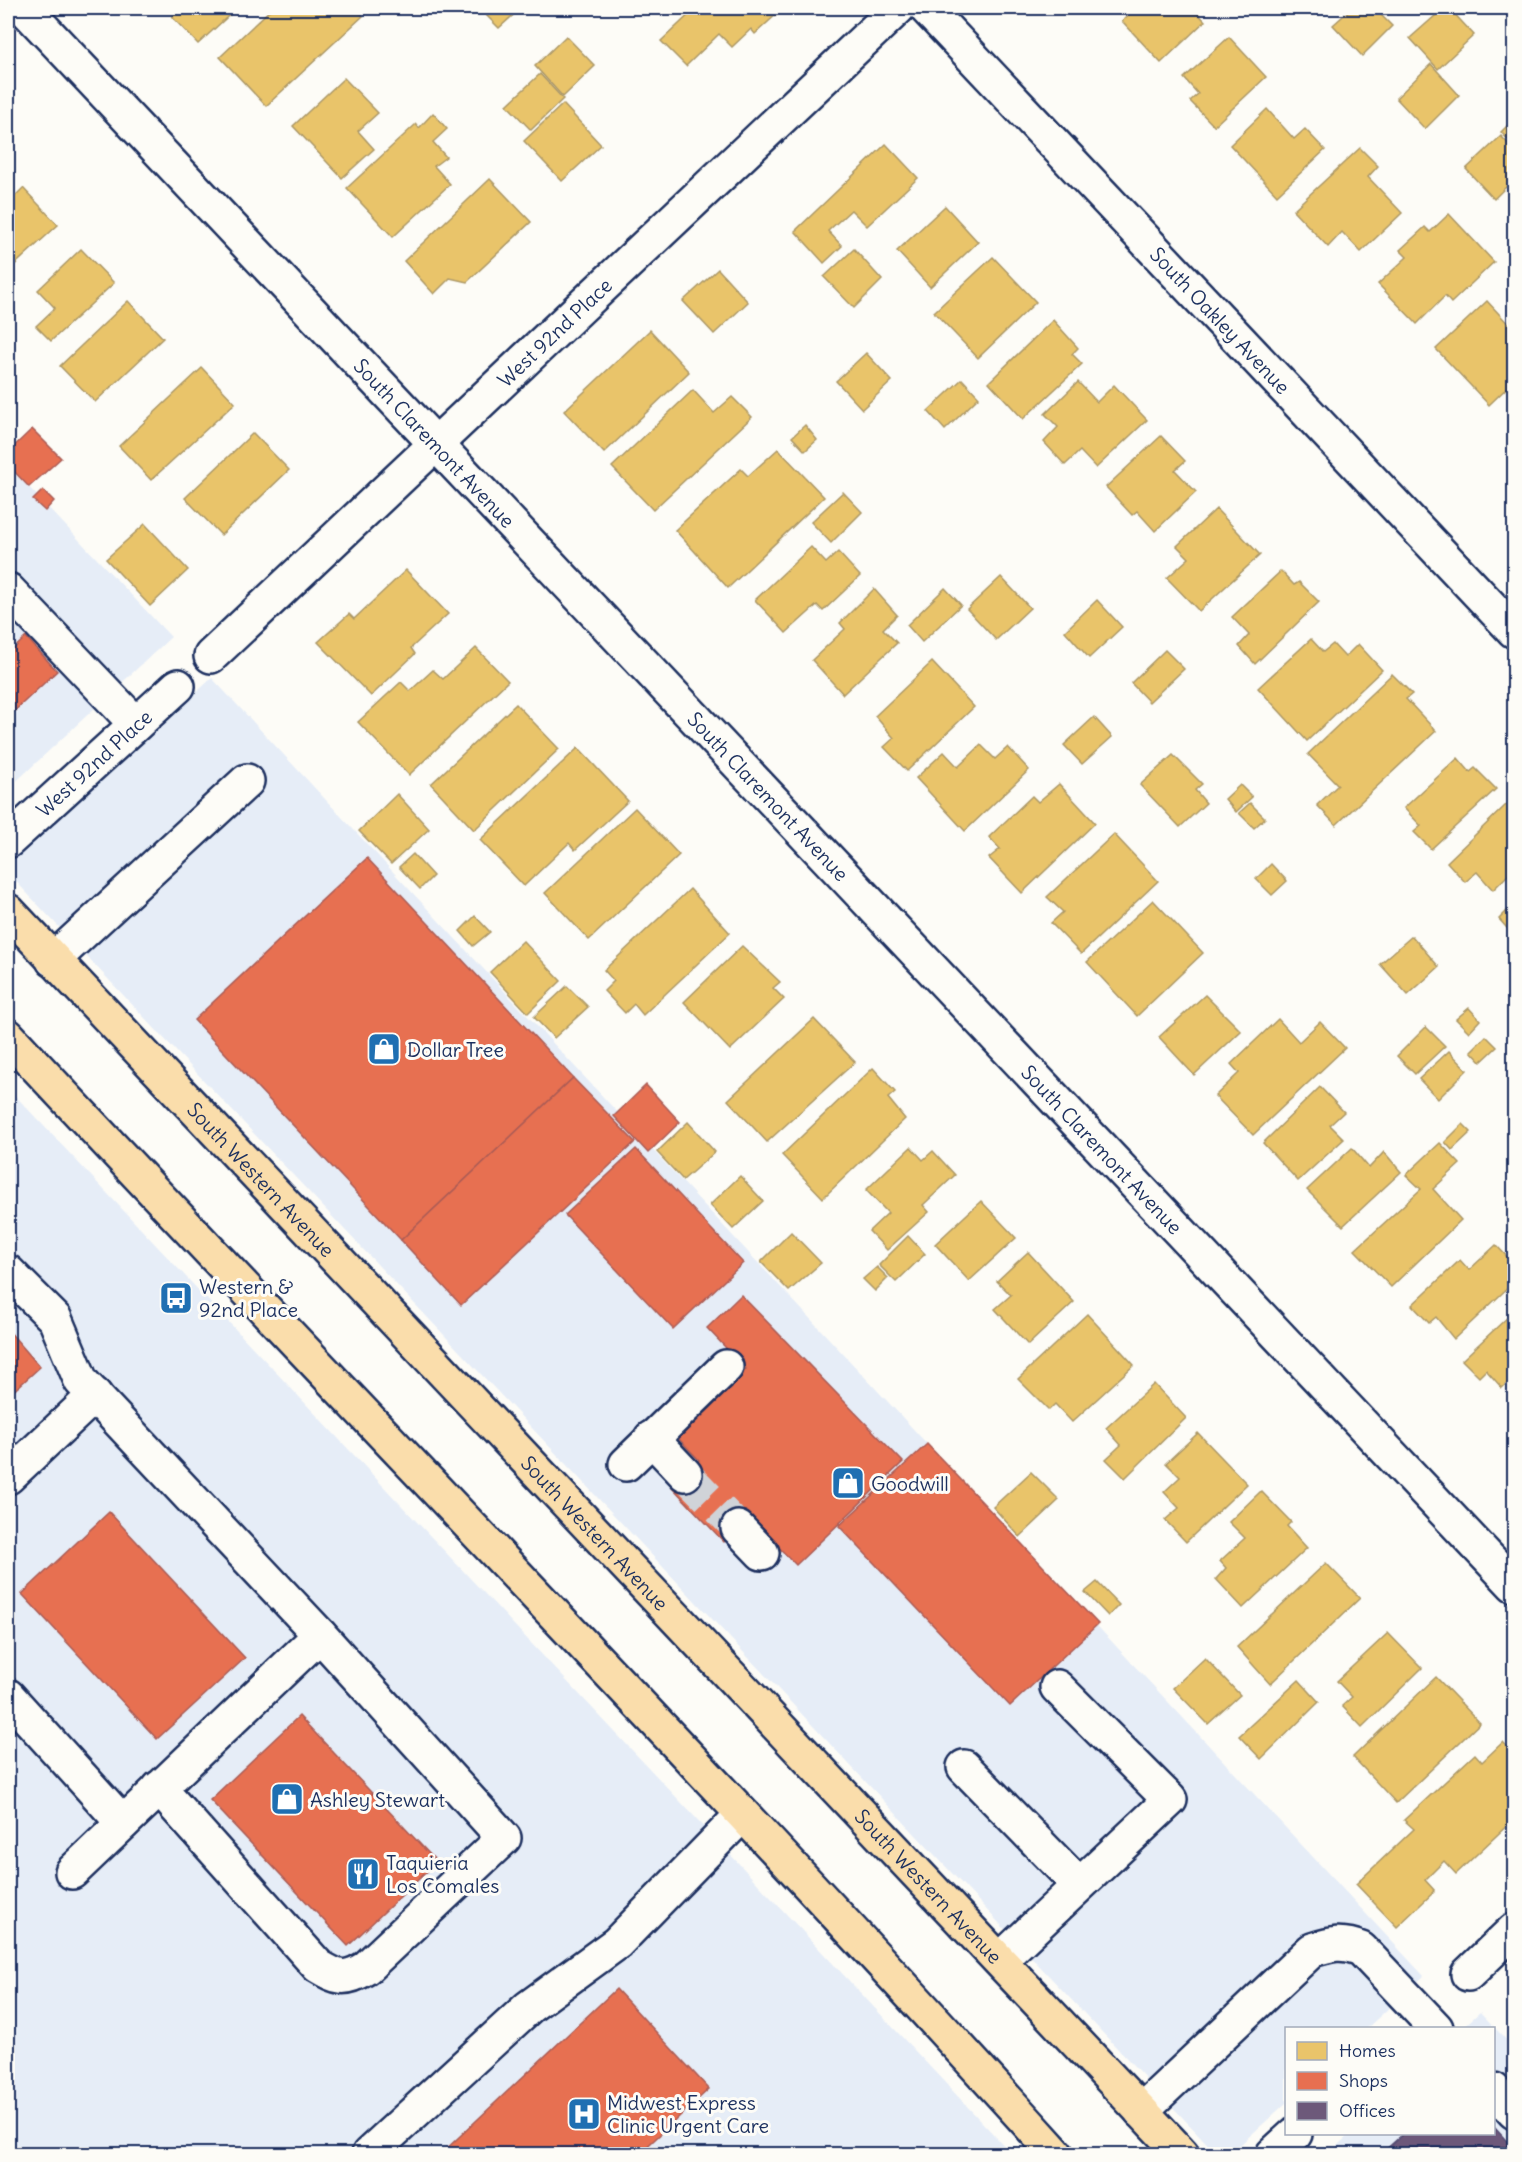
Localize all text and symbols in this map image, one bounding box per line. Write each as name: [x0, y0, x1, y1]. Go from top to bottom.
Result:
street label: South Oakley Avenue: [1145, 241, 1296, 399]
street label: West 92nd Place: [492, 272, 617, 392]
street label: South Claremont Avenue: [349, 353, 520, 532]
street label: West 92nd Place: [31, 704, 157, 822]
street label: South Claremont Avenue: [683, 706, 854, 886]
shop icon: Dollar Tree: [366, 1031, 402, 1067]
place label: Dollar Tree: [407, 1037, 504, 1062]
street label: South Claremont Avenue: [1016, 1059, 1188, 1239]
street label: South Western Avenue: [182, 1097, 340, 1262]
place label: Western & 92nd Place: [199, 1274, 298, 1322]
bus stop icon: Western & 92nd Place: [158, 1280, 194, 1316]
street label: South Western Avenue: [516, 1450, 674, 1615]
shop icon: Goodwill: [830, 1465, 866, 1501]
place label: Goodwill: [871, 1471, 949, 1496]
shop icon: Ashley Stewart: [269, 1781, 305, 1817]
place label: Ashley Stewart: [310, 1787, 445, 1812]
street label: South Western Avenue: [850, 1803, 1008, 1968]
place label: Taquieria Los Comales: [386, 1850, 499, 1898]
restaurant icon: Taquieria Los Comales: [345, 1856, 381, 1892]
legend: [1285, 2027, 1495, 2135]
text: Homes: [1339, 2039, 1396, 2062]
text: Shops: [1339, 2069, 1388, 2092]
place label: Midwest Express Clinic Urgent Care: [607, 2090, 769, 2138]
hospital icon: Midwest Express Clinic Urgent Care: [566, 2096, 602, 2132]
text: Offices: [1339, 2099, 1395, 2122]

